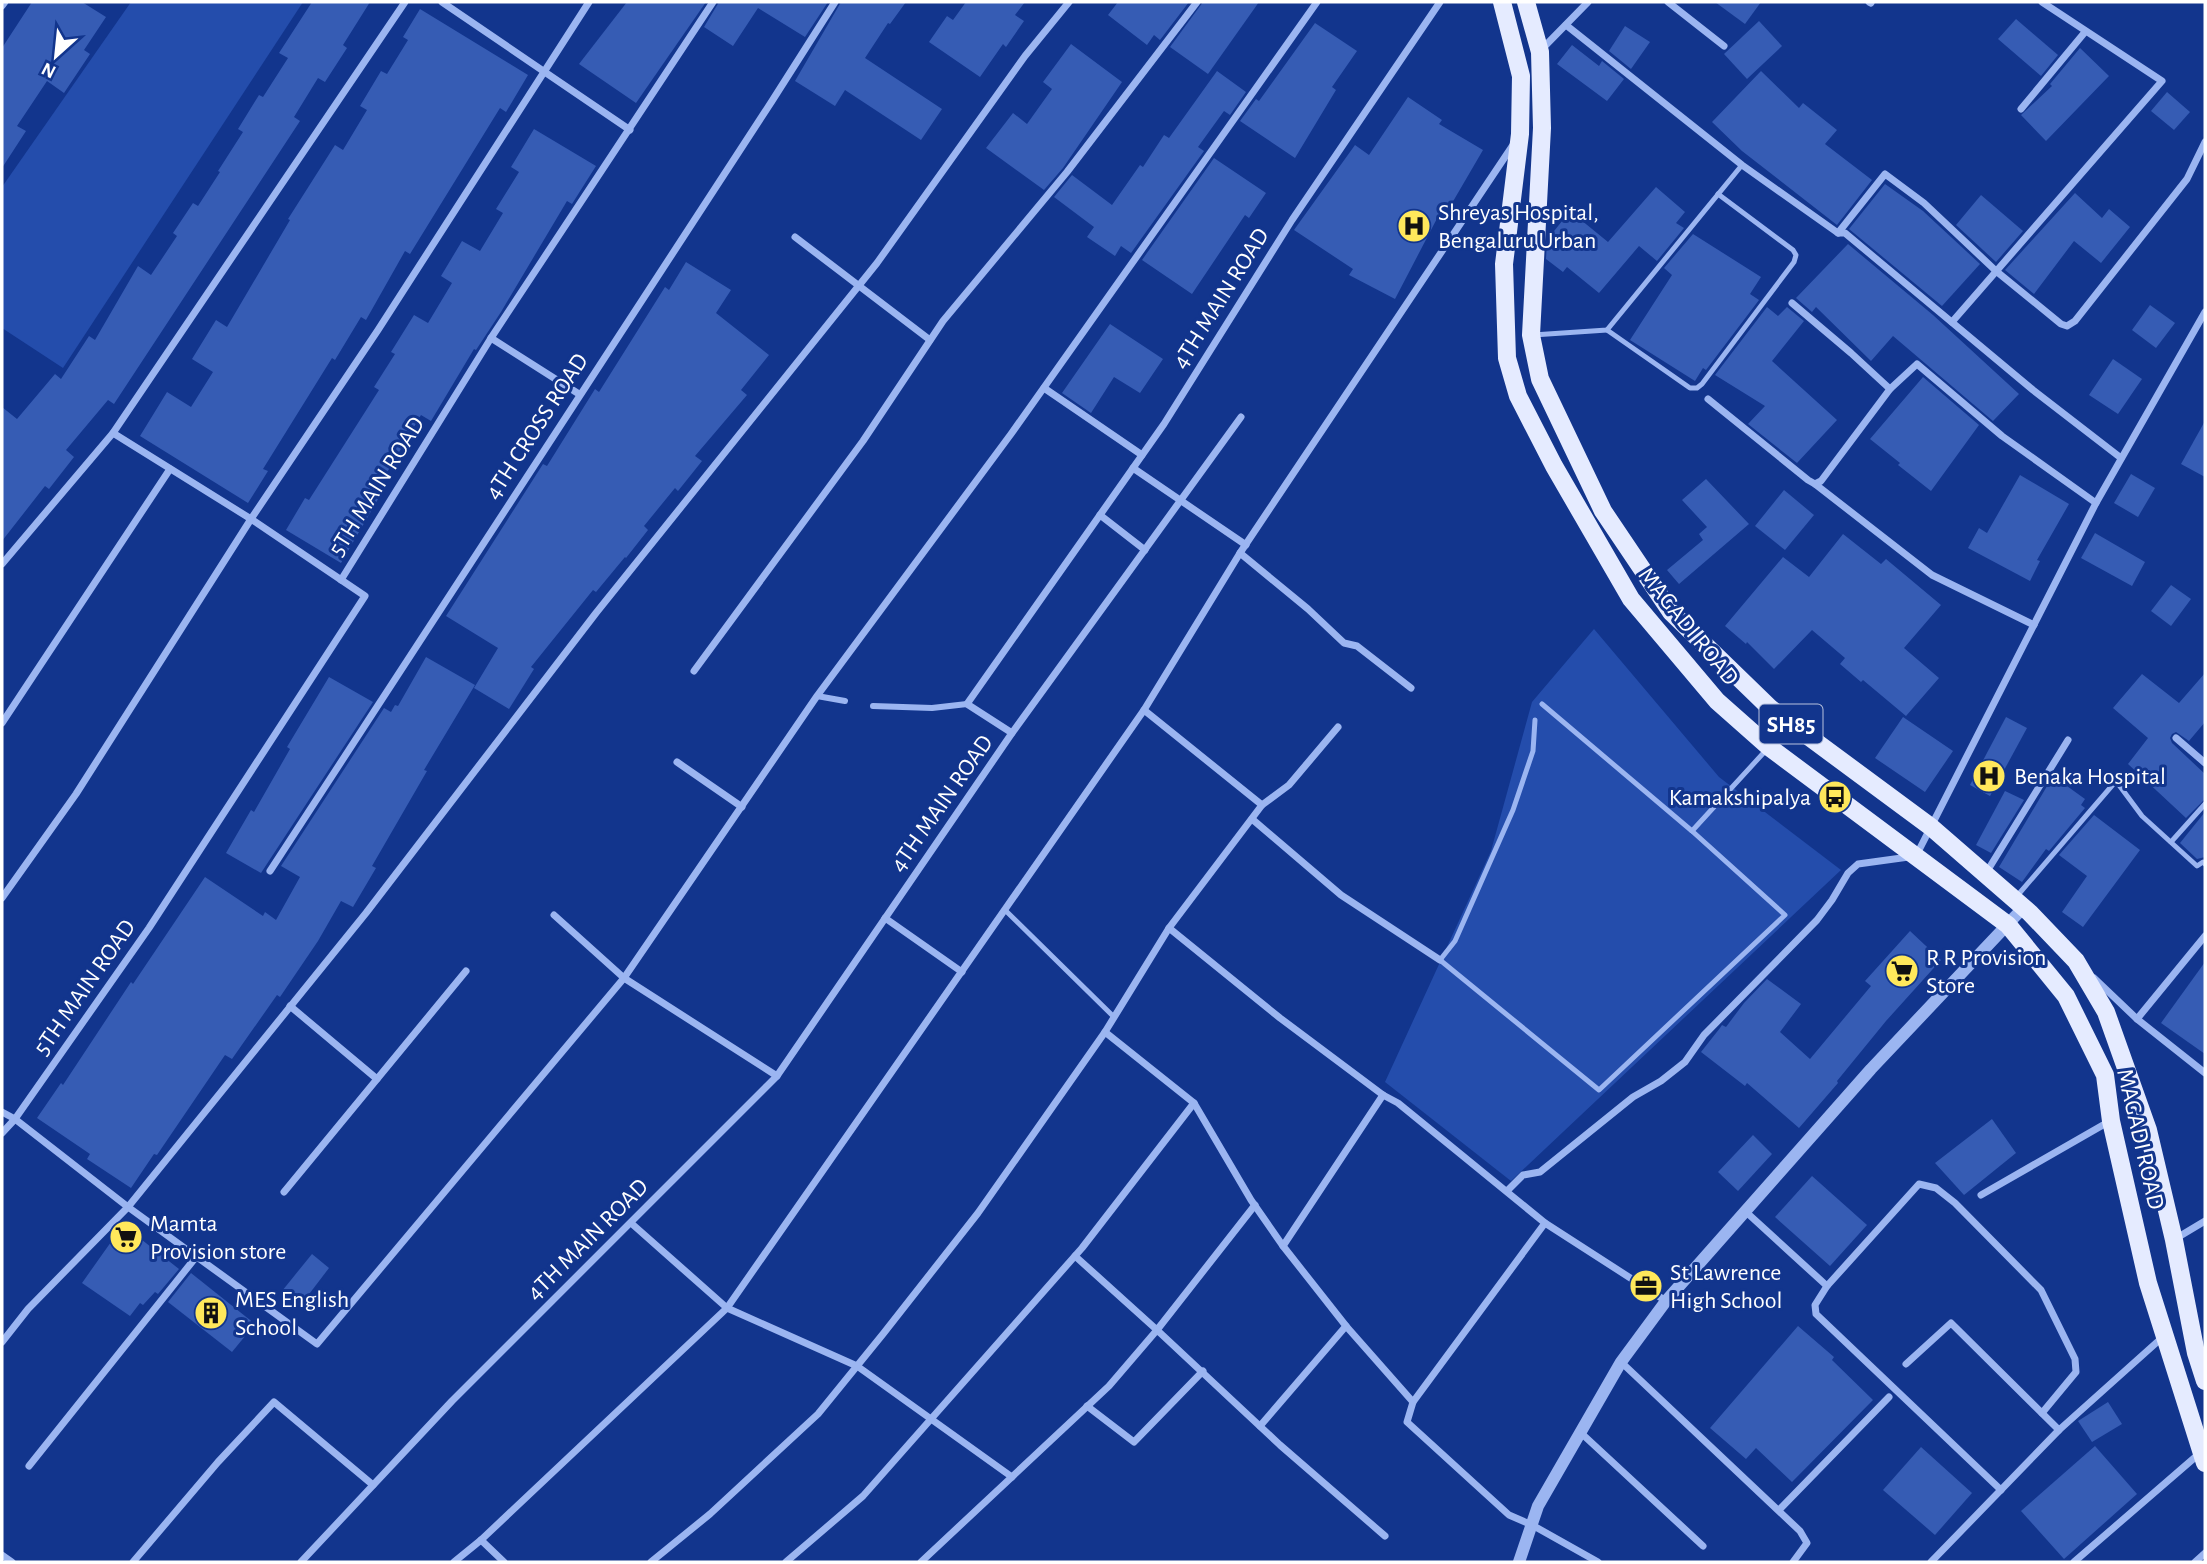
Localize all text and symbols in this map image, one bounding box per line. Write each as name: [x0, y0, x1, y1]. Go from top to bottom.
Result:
north arrow: [21, 21, 91, 91]
text: N: [39, 58, 59, 81]
place label: Shreyas Hospital, Bengaluru Urban: [1438, 201, 1599, 253]
hospital icon: Shreyas Hospital, Bengaluru Urban: [1395, 207, 1433, 245]
street label: 4TH MAIN ROAD: [1168, 224, 1274, 373]
street label: 4TH CROSS ROAD: [481, 349, 593, 504]
street label: 5TH MAIN ROAD: [325, 413, 429, 560]
street label: MAGADI ROAD: [1634, 563, 1743, 690]
road number: SH85: [1760, 704, 1823, 744]
street label: 4TH MAIN ROAD: [886, 731, 998, 876]
hospital icon: Benaka Hospital: [1970, 757, 2008, 795]
place label: Benaka Hospital: [2014, 765, 2166, 789]
bus stop icon: Kamakshipalya: [1816, 778, 1854, 816]
place label: Kamakshipalya: [1669, 786, 1811, 810]
street label: 5TH MAIN ROAD: [29, 916, 140, 1060]
place label: R R Provision Store: [1926, 946, 2046, 998]
supermarket icon: R R Provision Store: [1883, 952, 1921, 990]
street label: MAGADI ROAD: [2112, 1066, 2168, 1212]
street label: 4TH MAIN ROAD: [522, 1174, 653, 1305]
place label: Mamta Provision store: [150, 1212, 286, 1264]
supermarket icon: Mamta Provision store: [107, 1218, 145, 1256]
place label: St Lawrence High School: [1670, 1261, 1782, 1313]
office icon: St Lawrence High School: [1627, 1267, 1665, 1305]
place label: MES English School: [235, 1288, 349, 1340]
building icon: MES English School: [192, 1294, 230, 1332]

